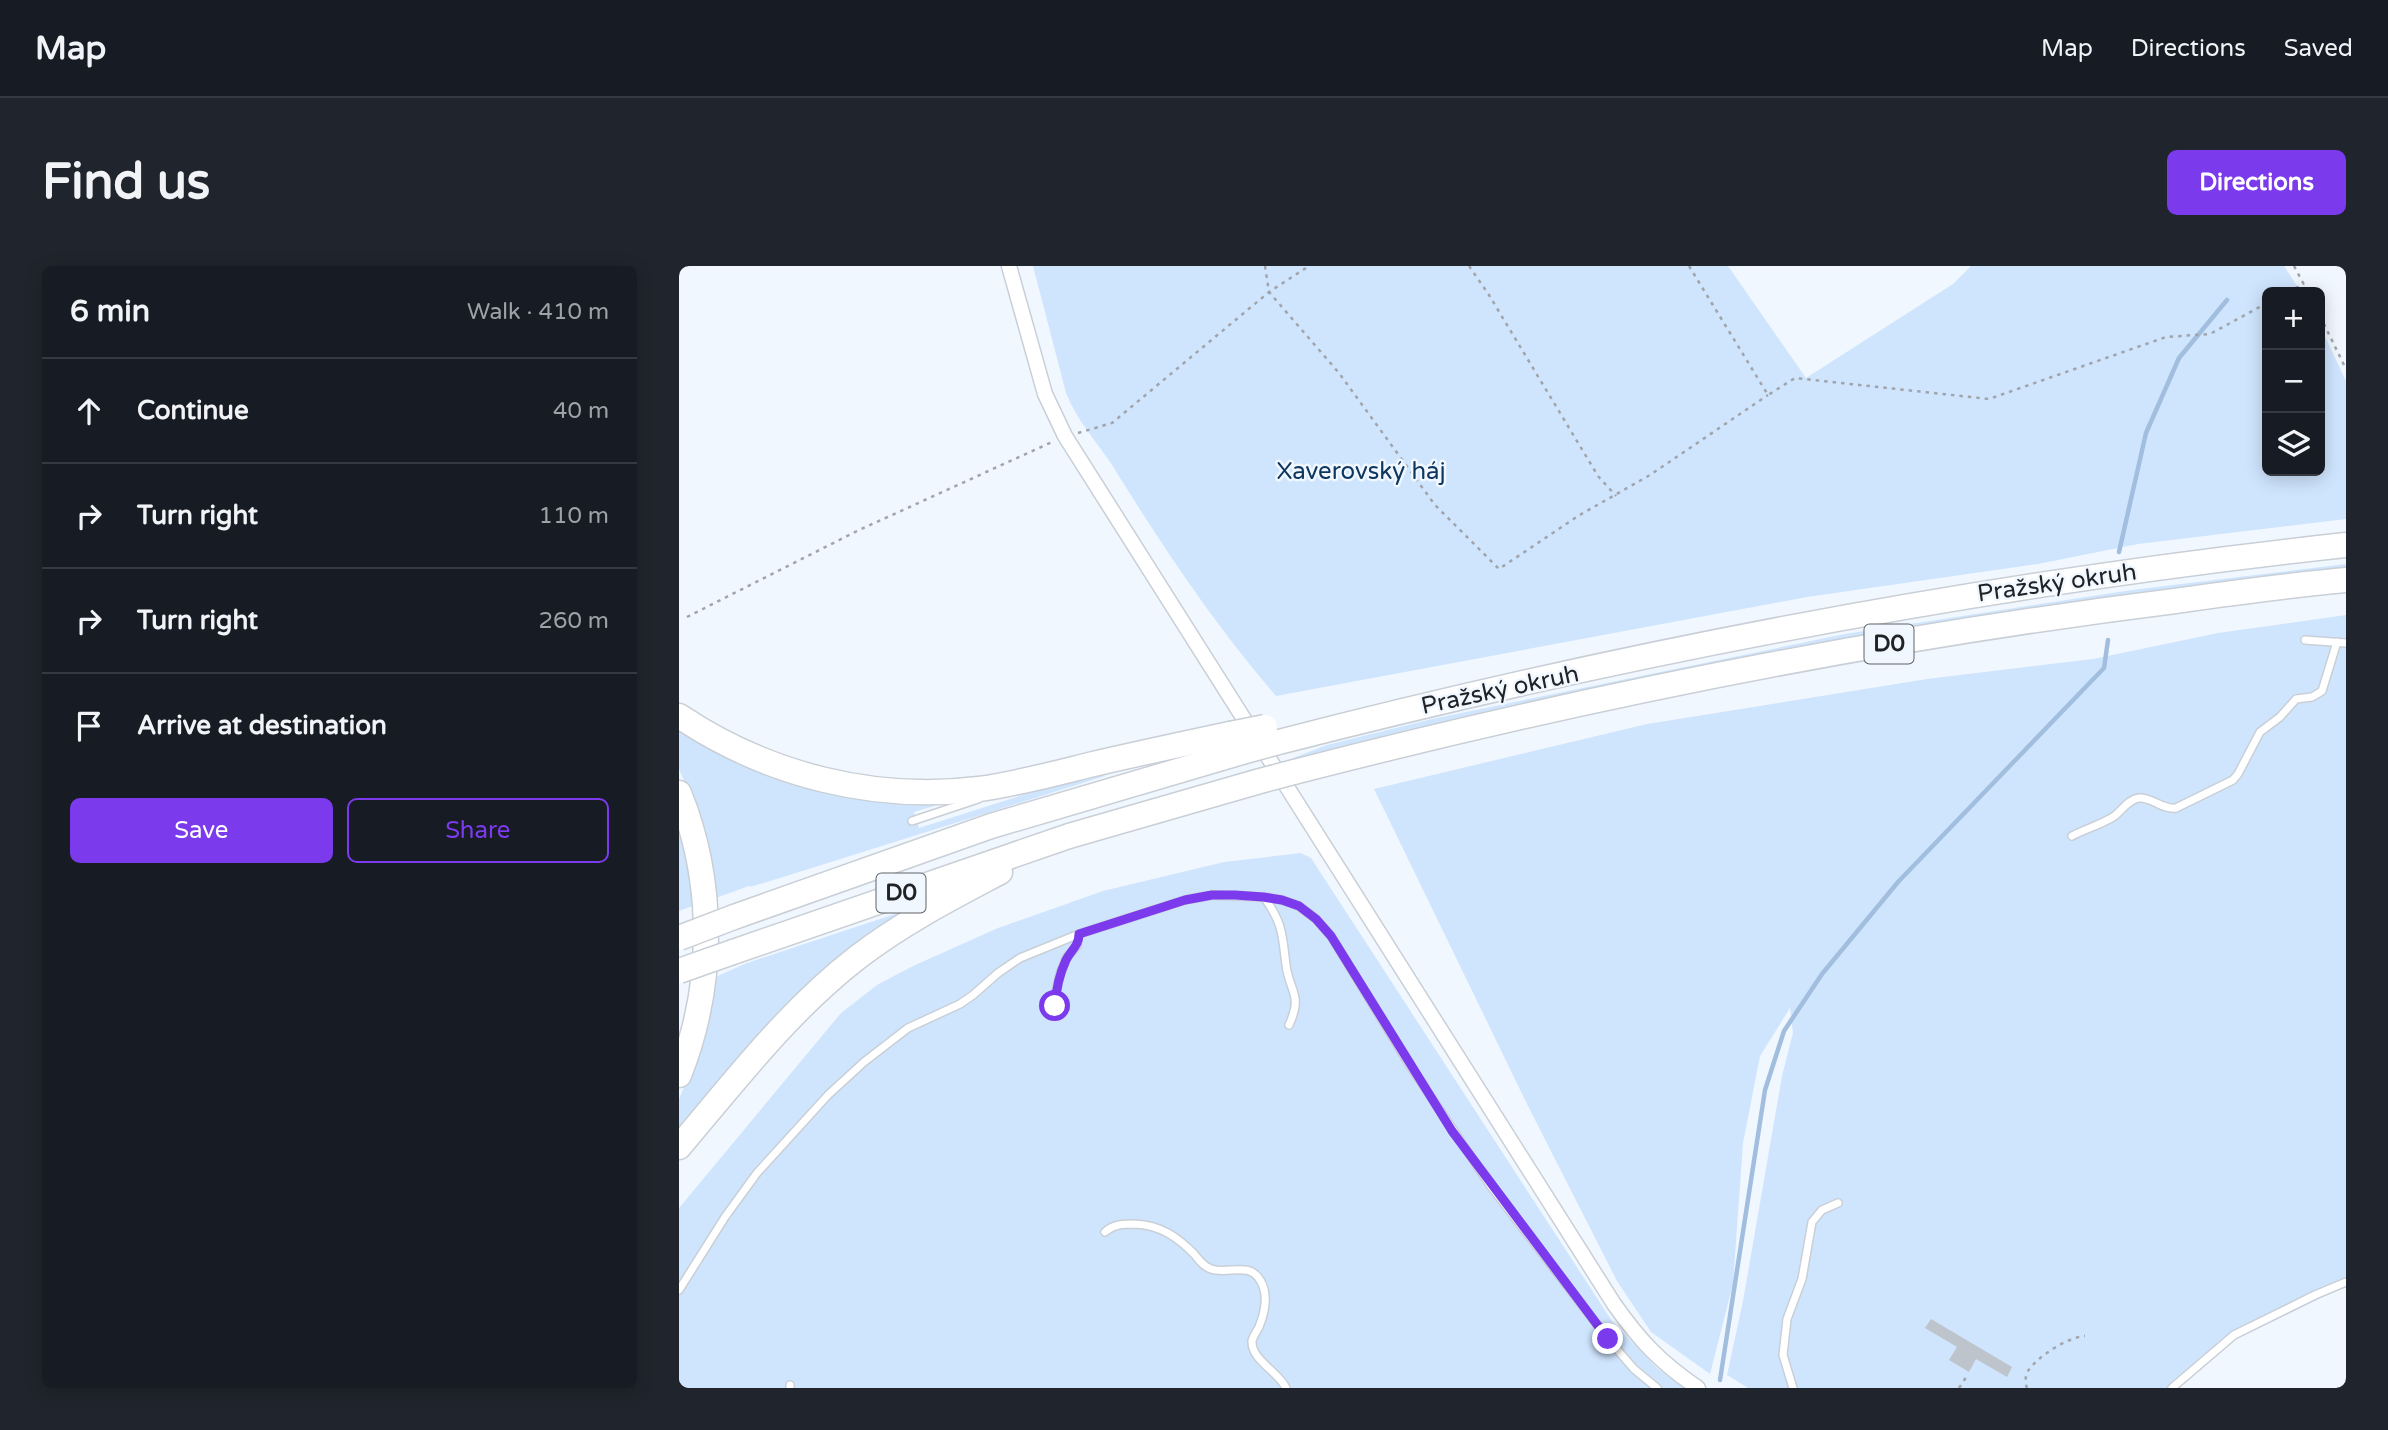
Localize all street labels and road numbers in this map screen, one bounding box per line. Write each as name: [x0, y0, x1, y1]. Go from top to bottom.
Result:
street label: Pražský okruh: [1976, 557, 2138, 609]
road number: D0: [1865, 624, 1913, 664]
street label: Pražský okruh: [1419, 659, 1581, 721]
road number: D0: [877, 874, 925, 912]

